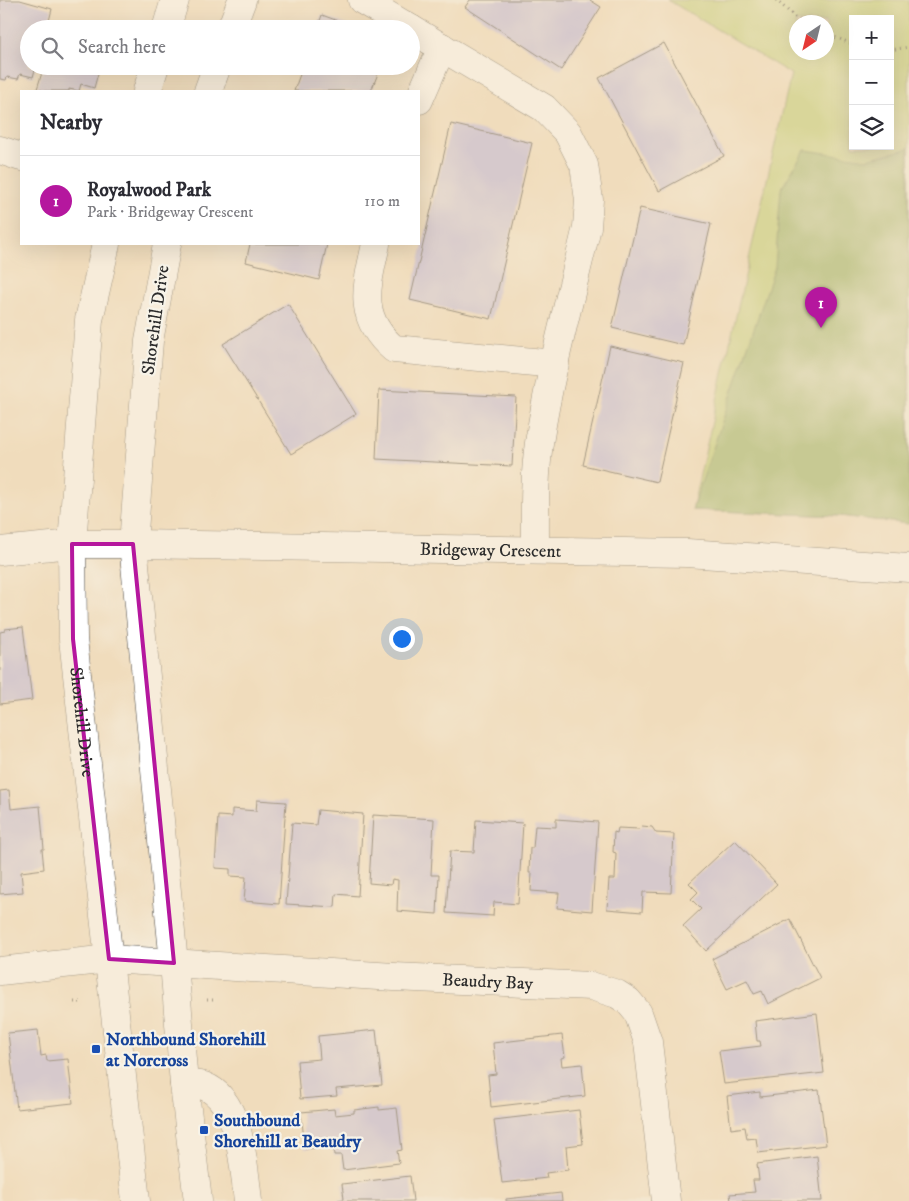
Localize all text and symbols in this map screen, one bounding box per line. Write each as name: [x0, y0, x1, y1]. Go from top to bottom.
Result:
north arrow: [789, 15, 834, 60]
map controls: [849, 15, 894, 150]
button: +: [849, 15, 894, 60]
search box: [20, 20, 420, 75]
icon: search: [38, 34, 66, 62]
text: Search here: [78, 36, 166, 59]
button: −: [849, 60, 894, 105]
button: layers: [849, 105, 894, 150]
text: Nearby: [40, 110, 102, 136]
text: Royalwood Park: [87, 179, 211, 202]
text: 1: [53, 191, 59, 211]
text: 110 m: [364, 191, 400, 211]
text: Park · Bridgeway Crescent: [87, 202, 253, 222]
street label: Shorehill Drive: [137, 264, 175, 376]
pin: 1: [805, 287, 837, 328]
street label: Bridgeway Crescent: [420, 539, 562, 563]
your location: [389, 626, 415, 652]
street label: Shorehill Drive: [64, 666, 98, 778]
street label: Beaudry Bay: [442, 969, 534, 995]
place label: Northbound Shorehill at Norcross: [106, 1029, 266, 1072]
marker: Northbound Shorehill at Norcross: [90, 1043, 102, 1055]
place label: Southbound Shorehill at Beaudry: [214, 1110, 362, 1153]
marker: Southbound Shorehill at Beaudry: [198, 1124, 210, 1136]

